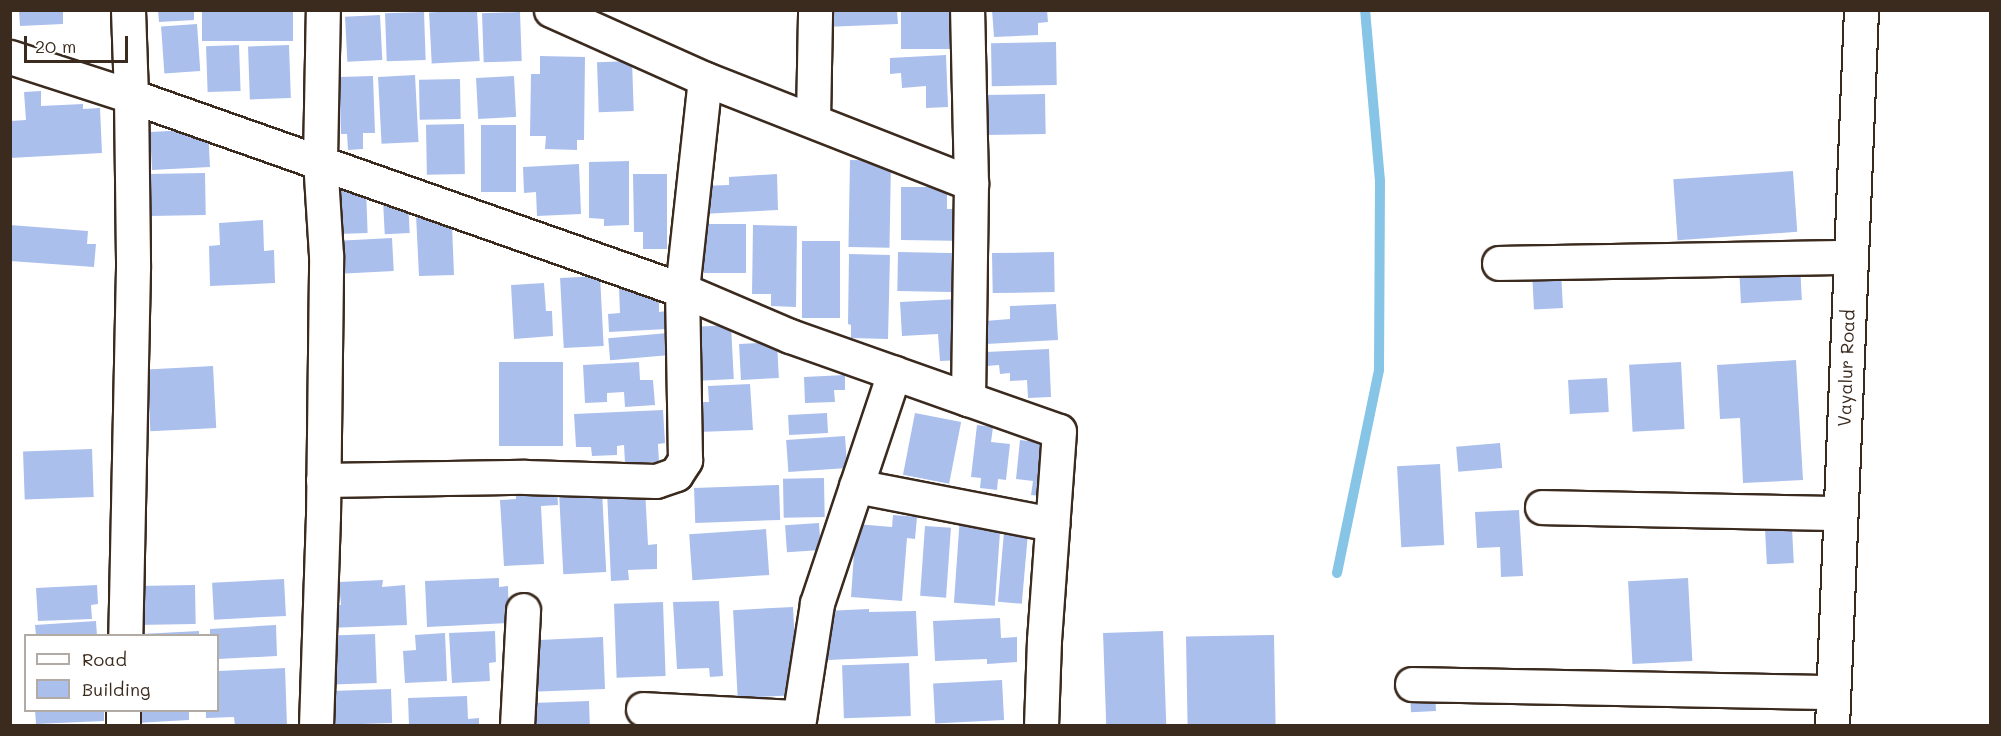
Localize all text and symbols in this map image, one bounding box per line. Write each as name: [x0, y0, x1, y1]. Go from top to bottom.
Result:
scale bar: [27, 24, 130, 62]
text: 20 m: [35, 34, 76, 58]
street label: Vayalur Road: [1833, 309, 1859, 427]
legend: [24, 634, 219, 712]
text: Road: [82, 647, 127, 671]
text: Building: [82, 677, 150, 701]

